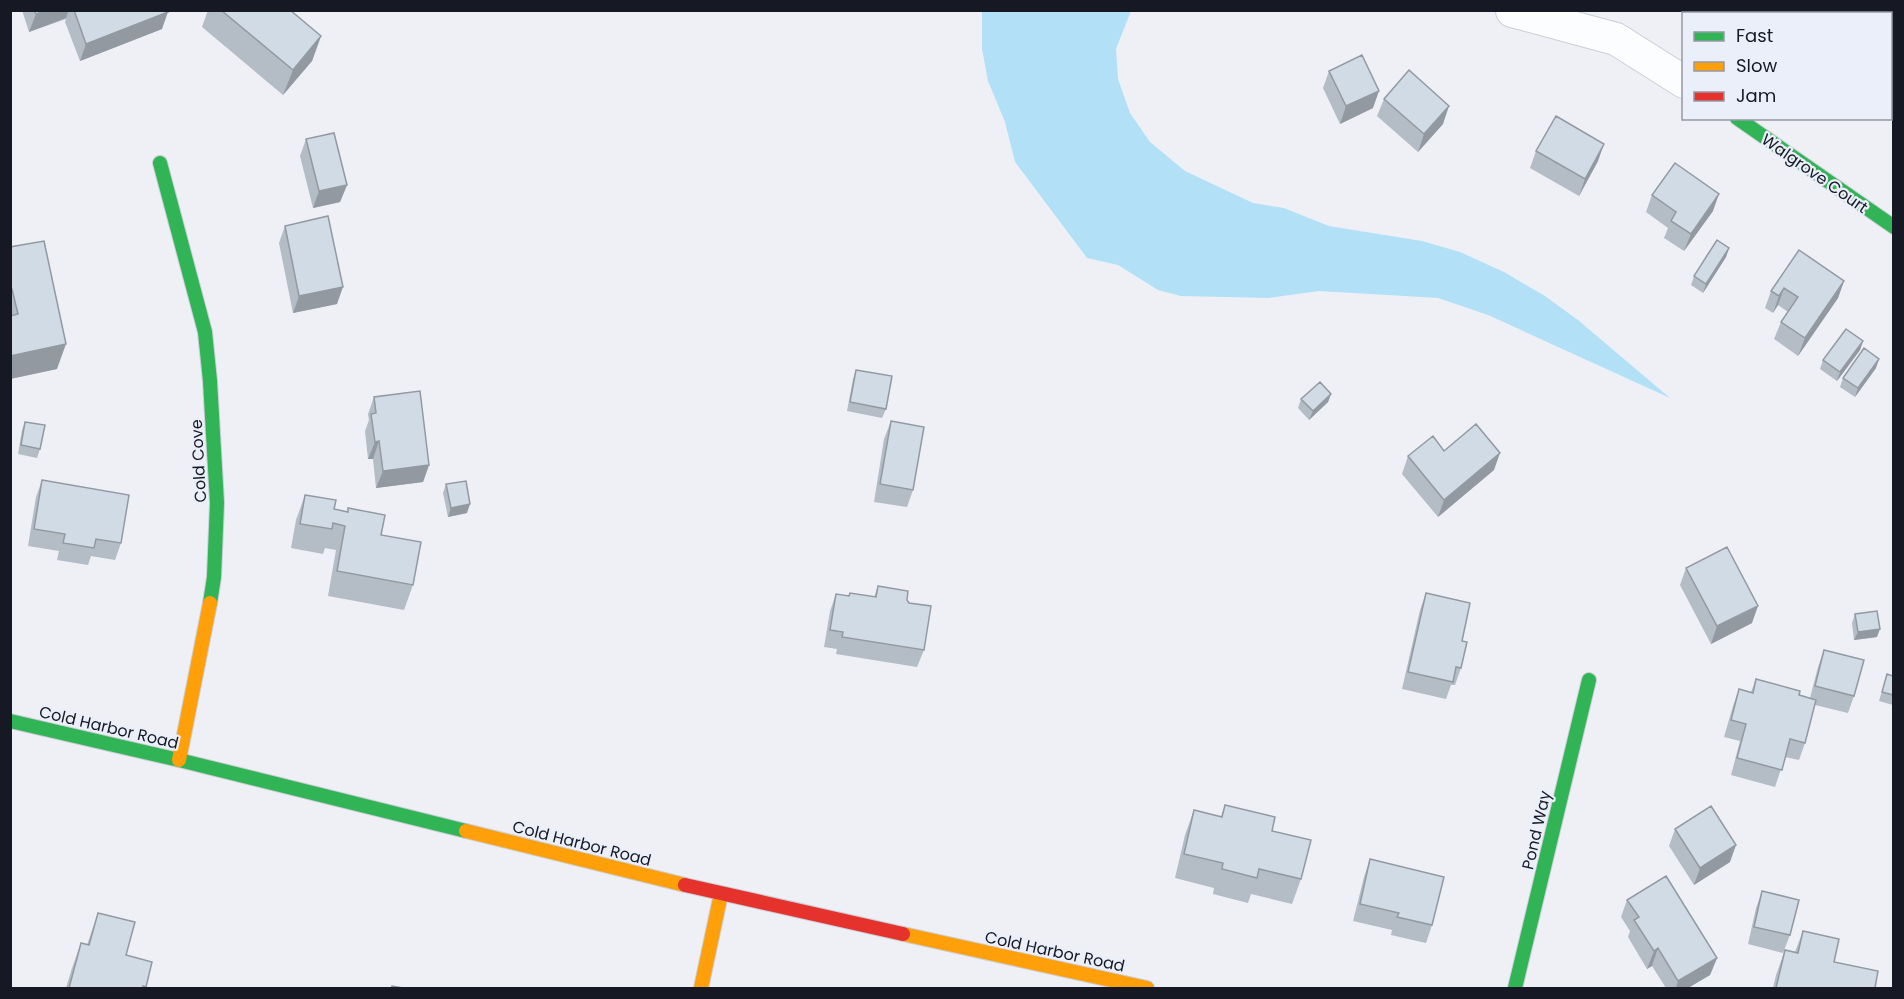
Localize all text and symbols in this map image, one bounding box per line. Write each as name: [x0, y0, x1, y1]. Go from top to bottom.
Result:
legend: [1682, 12, 1892, 120]
text: Fast: [1736, 23, 1773, 48]
text: Slow: [1736, 53, 1778, 78]
text: Jam: [1736, 83, 1776, 108]
street label: Walgrove Court: [1757, 128, 1873, 219]
street label: Cold Cove: [185, 419, 212, 503]
street label: Cold Harbor Road: [37, 700, 181, 755]
street label: Pond Way: [1516, 788, 1557, 872]
street label: Cold Harbor Road: [510, 815, 654, 872]
street label: Cold Harbor Road: [983, 925, 1127, 978]

